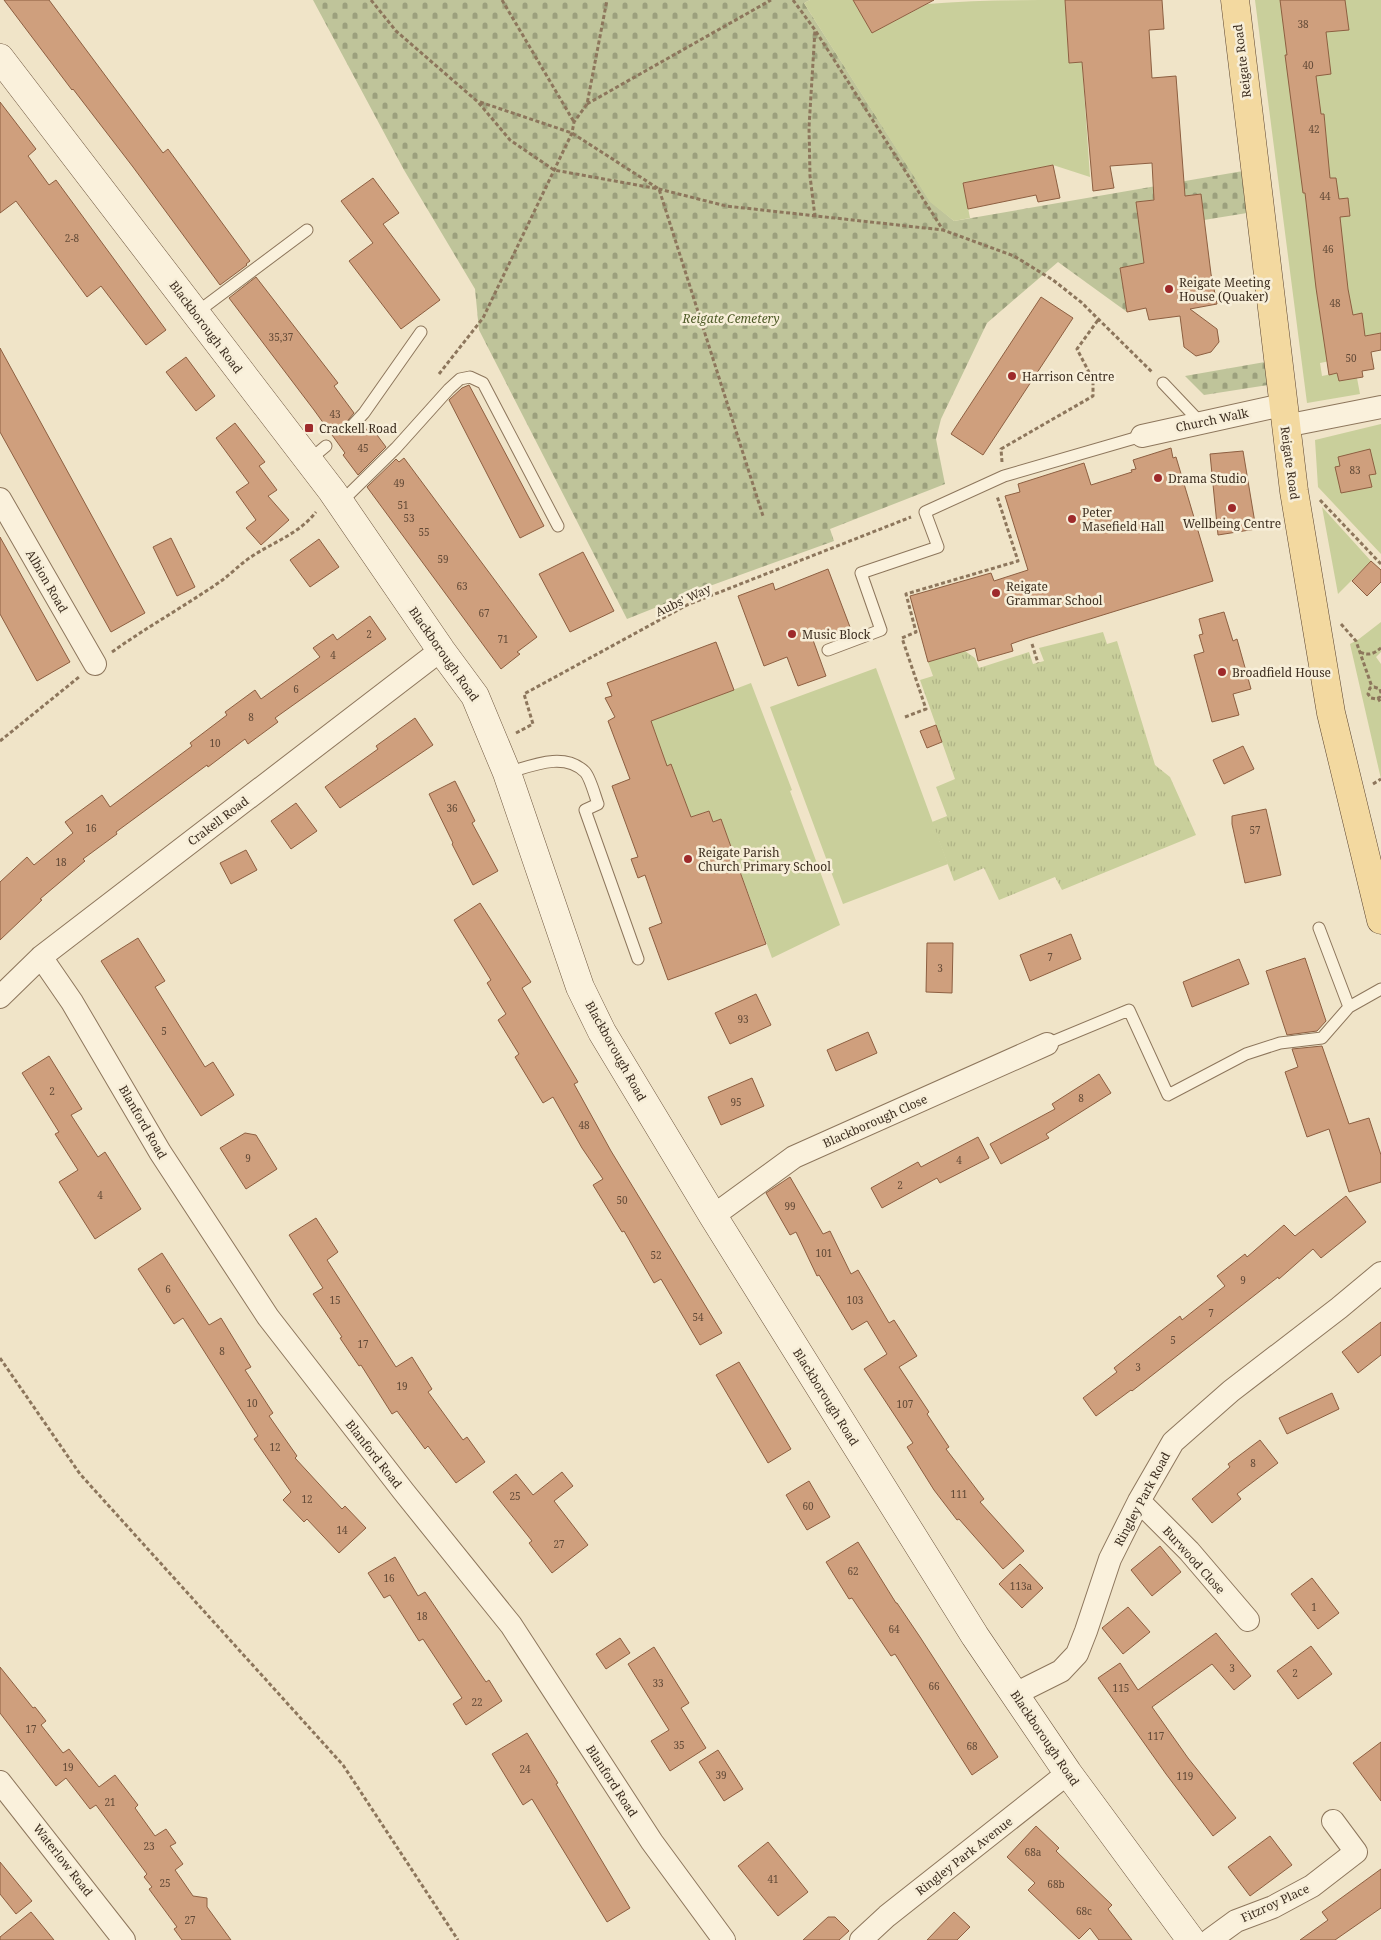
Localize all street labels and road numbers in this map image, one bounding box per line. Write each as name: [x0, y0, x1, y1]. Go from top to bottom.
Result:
street label: Reigate Road: [1229, 23, 1255, 99]
street label: Blackborough Road: [166, 277, 247, 377]
street label: Church Walk: [1174, 404, 1251, 436]
street label: Reigate Road: [1276, 425, 1304, 501]
street label: Albion Road: [22, 546, 72, 616]
street label: Aubs' Way: [652, 580, 714, 620]
street label: Blackborough Road: [405, 603, 483, 705]
street label: Crakell Road: [184, 792, 252, 850]
street label: Blackborough Road: [581, 998, 651, 1105]
street label: Blanford Road: [115, 1082, 171, 1163]
street label: Blackborough Close: [820, 1090, 930, 1152]
street label: Blackborough Road: [789, 1345, 863, 1449]
street label: Blanford Road: [342, 1416, 406, 1492]
street label: Ringley Park Road: [1110, 1448, 1174, 1549]
street label: Burwood Close: [1159, 1522, 1229, 1598]
street label: Blackborough Road: [1007, 1687, 1084, 1790]
street label: Blanford Road: [582, 1742, 642, 1821]
street label: Ringley Park Avenue: [912, 1813, 1016, 1899]
street label: Waterlow Road: [29, 1820, 97, 1900]
street label: Fitzroy Place: [1238, 1880, 1312, 1926]

